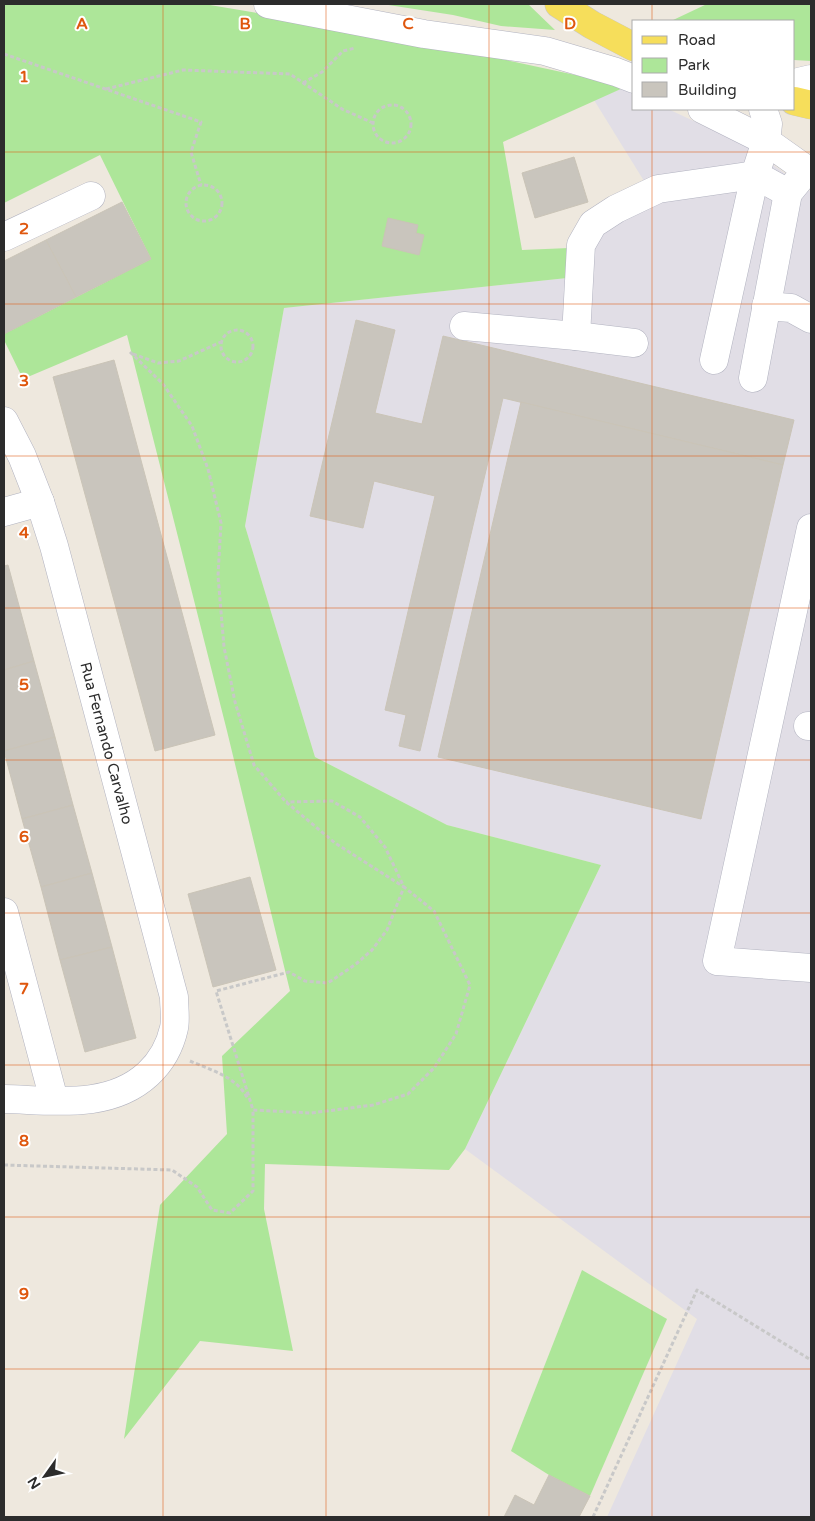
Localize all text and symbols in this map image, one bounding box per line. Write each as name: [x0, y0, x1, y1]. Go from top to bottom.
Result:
text: A: [76, 14, 88, 34]
text: B: [239, 14, 251, 34]
text: C: [402, 14, 414, 34]
text: D: [564, 14, 576, 34]
legend: [632, 20, 795, 110]
text: Road: [678, 31, 716, 49]
text: Park: [678, 56, 710, 74]
text: 1: [19, 67, 29, 87]
text: Building: [678, 81, 737, 99]
text: 2: [19, 219, 29, 239]
text: 3: [19, 371, 29, 391]
text: 4: [19, 523, 29, 543]
street label: Rua Fernando Carvalho: [76, 660, 137, 826]
text: 5: [19, 675, 29, 695]
text: 6: [19, 827, 29, 847]
text: 7: [19, 979, 29, 999]
text: 8: [19, 1131, 29, 1151]
text: 9: [19, 1284, 29, 1304]
north arrow: [20, 1451, 70, 1501]
text: N: [24, 1473, 45, 1492]

